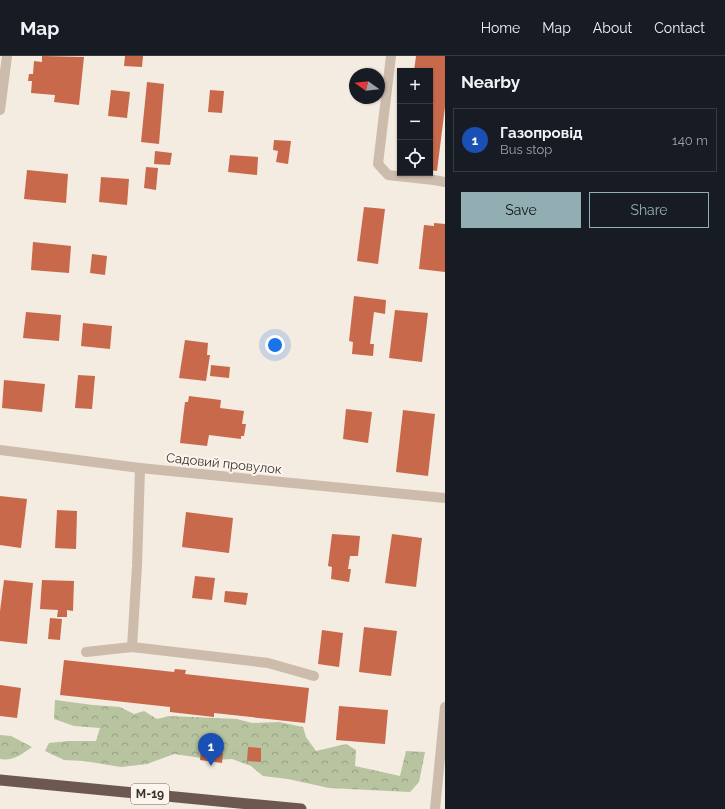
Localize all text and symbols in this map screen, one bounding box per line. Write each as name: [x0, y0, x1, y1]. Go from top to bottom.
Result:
text: Map: [20, 17, 59, 39]
text: Home: [481, 20, 520, 36]
text: Map: [542, 20, 571, 36]
text: About: [593, 20, 632, 36]
text: Contact: [654, 20, 705, 36]
north arrow: [349, 68, 385, 104]
map controls: [397, 68, 433, 176]
button: +: [397, 68, 433, 104]
text: Nearby: [461, 72, 520, 92]
button: −: [397, 104, 433, 140]
text: Газопровід: [500, 124, 582, 142]
text: 1: [472, 133, 478, 148]
text: 140 m: [672, 133, 708, 148]
button: locate: [397, 140, 433, 176]
text: Bus stop: [500, 142, 552, 157]
button: Save: [461, 192, 581, 228]
button: Share: [589, 192, 709, 228]
your location: [265, 335, 285, 355]
street label: Садовий провулок: [165, 450, 283, 477]
pin: 1: [198, 733, 224, 766]
road number: М-19: [131, 784, 169, 804]

